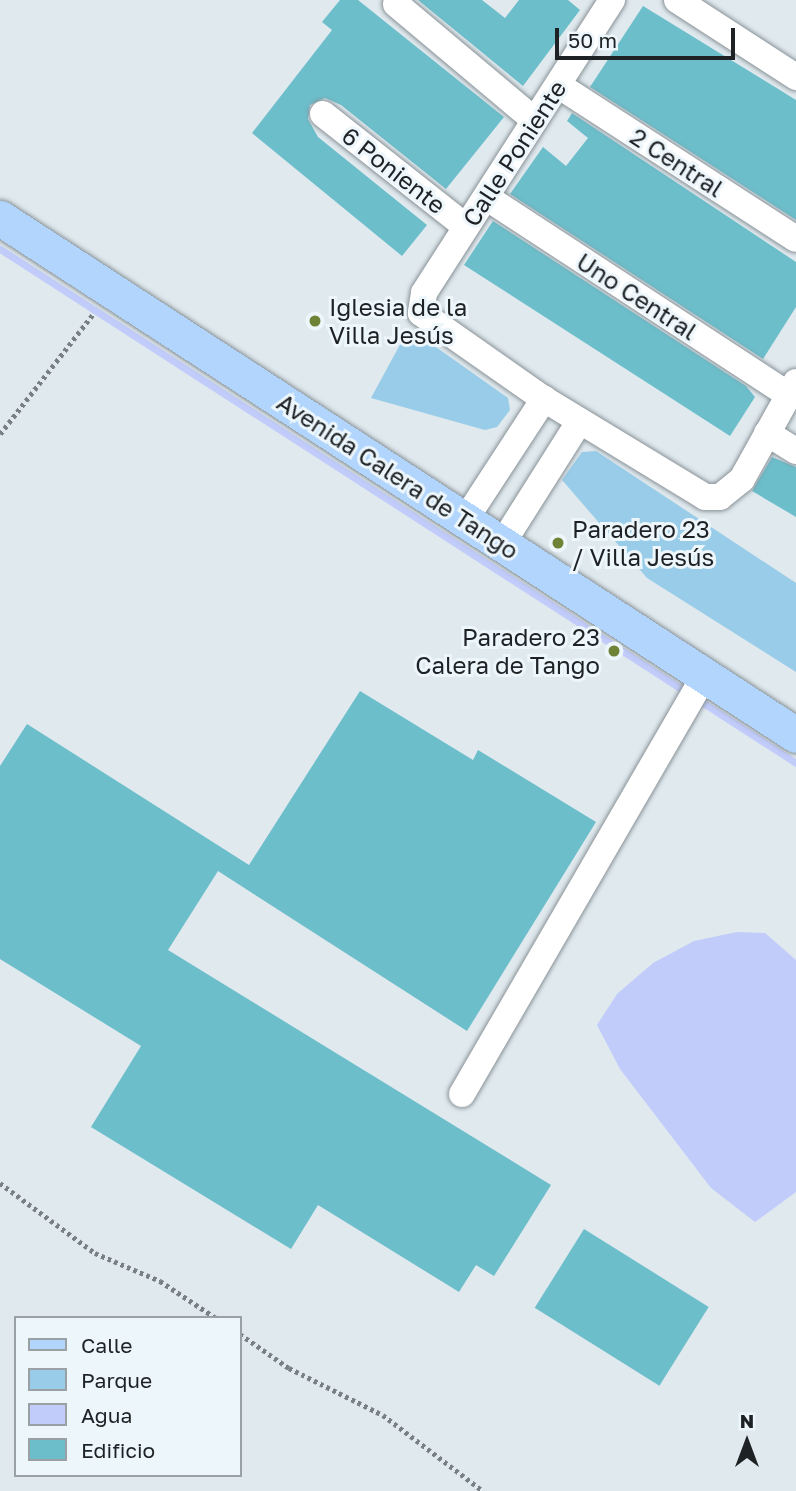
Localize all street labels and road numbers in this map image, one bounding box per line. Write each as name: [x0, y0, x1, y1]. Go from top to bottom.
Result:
street label: Calle Poniente: [456, 75, 572, 231]
street label: 6 Poniente: [336, 121, 452, 219]
street label: 2 Central: [625, 121, 729, 203]
street label: Uno Central: [572, 247, 702, 345]
street label: Avenida Calera de Tango: [272, 387, 524, 565]

